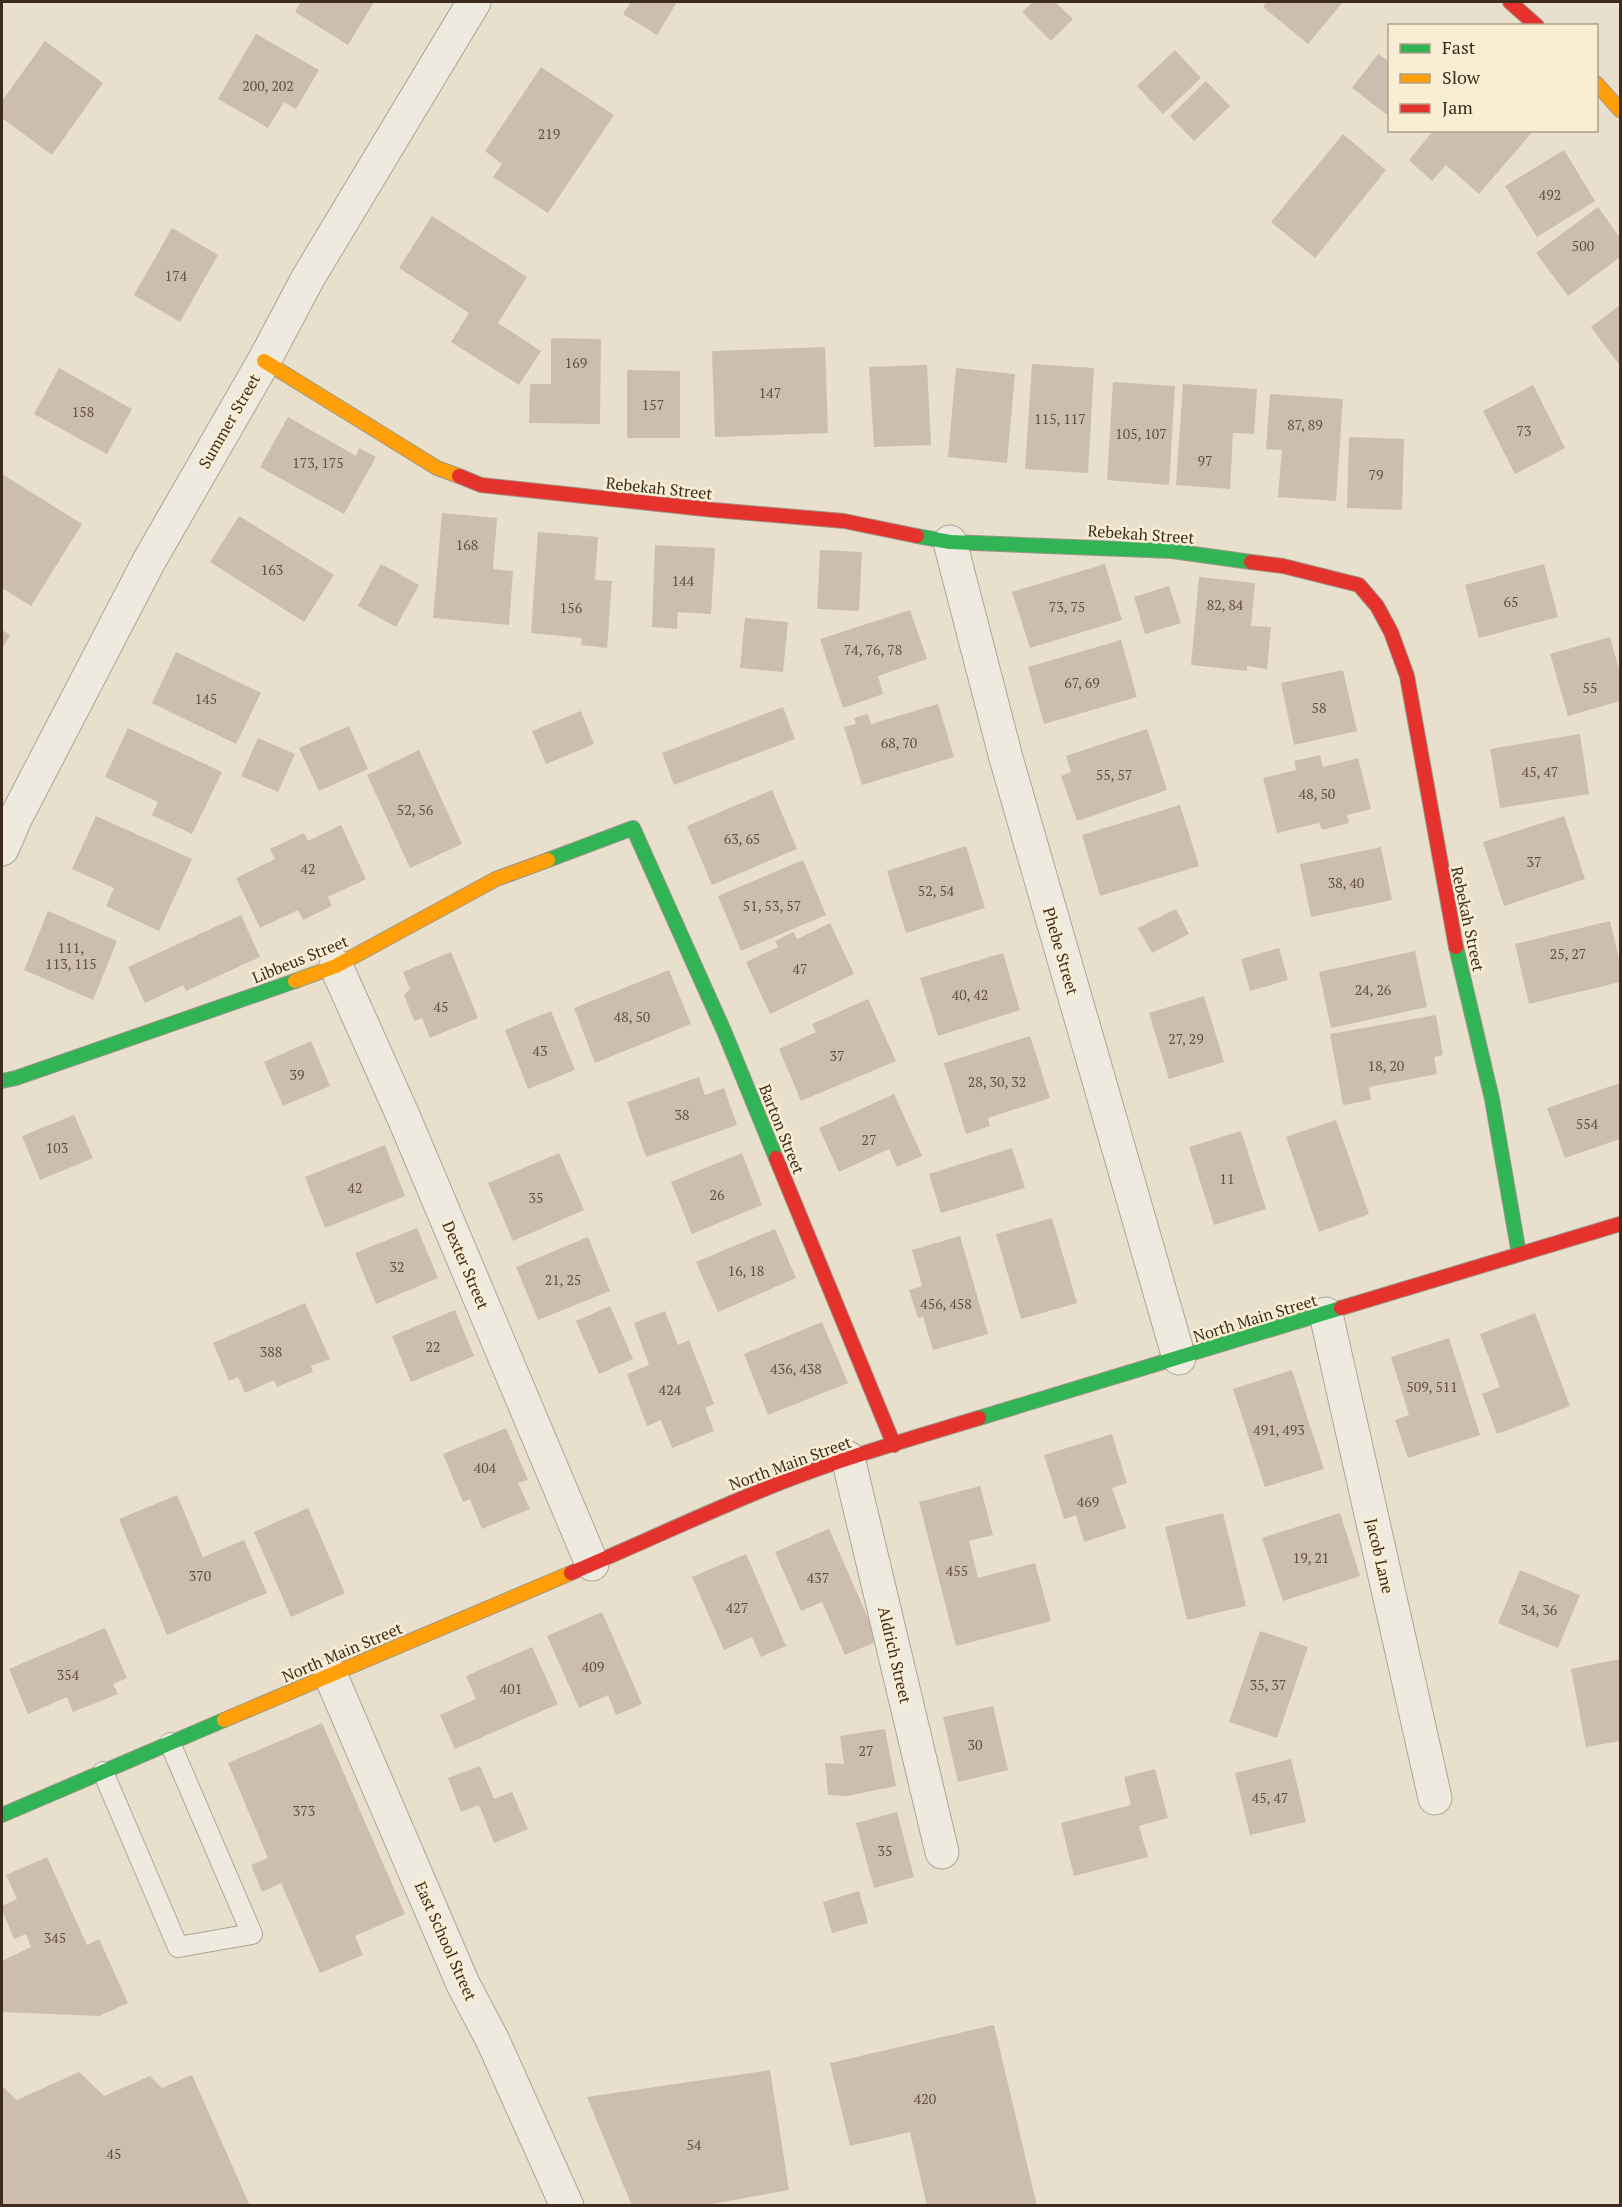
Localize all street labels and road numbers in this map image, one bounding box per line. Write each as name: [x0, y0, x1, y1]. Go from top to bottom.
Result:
street label: Summer Street: [193, 369, 265, 472]
street label: Rebekah Street: [605, 471, 713, 505]
street label: Rebekah Street: [1087, 519, 1195, 549]
street label: Rebekah Street: [1446, 864, 1490, 974]
street label: Phebe Street: [1038, 905, 1084, 998]
street label: Libbeus Street: [249, 930, 351, 988]
street label: Barton Street: [754, 1081, 810, 1177]
street label: Dexter Street: [437, 1217, 495, 1313]
street label: North Main Street: [1190, 1289, 1320, 1347]
street label: North Main Street: [726, 1431, 854, 1495]
street label: Jacob Lane: [1361, 1516, 1399, 1596]
street label: Aldrich Street: [873, 1604, 917, 1706]
street label: North Main Street: [278, 1617, 406, 1687]
street label: East School Street: [410, 1878, 482, 2004]

